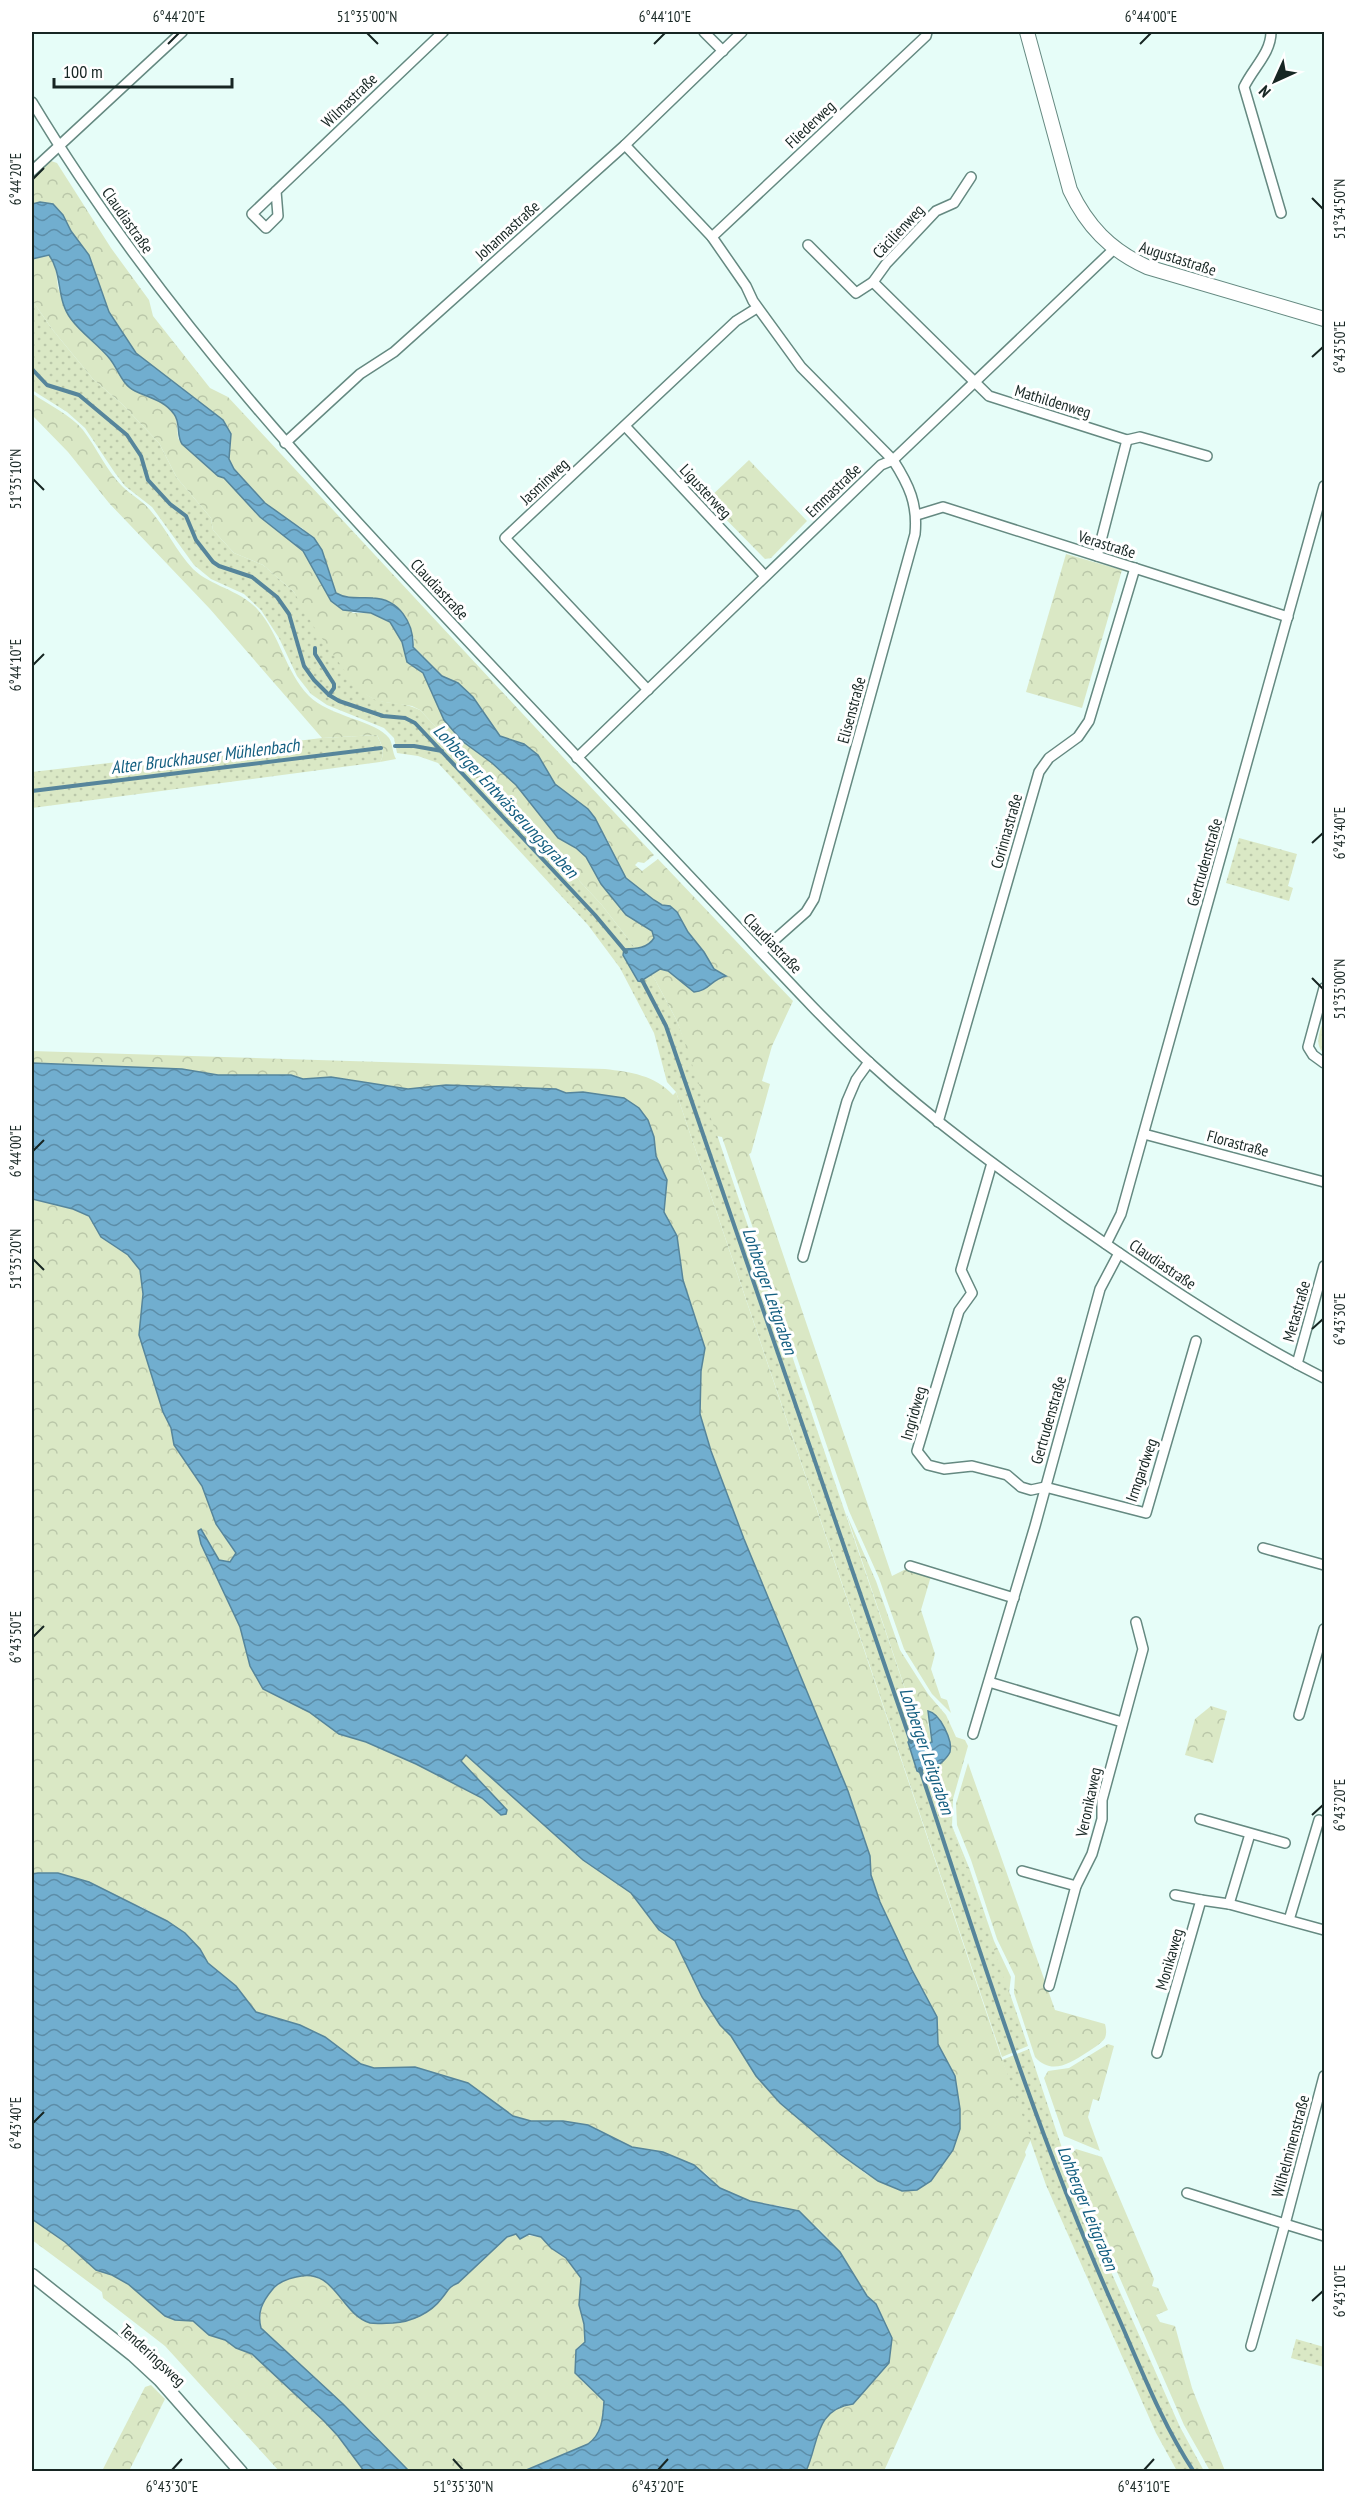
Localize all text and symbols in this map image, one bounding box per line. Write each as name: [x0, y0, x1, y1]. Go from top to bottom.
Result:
text: 6°44'20"E: [153, 7, 205, 26]
text: 51°35'00"N: [337, 7, 397, 26]
text: 6°44'10"E: [639, 7, 691, 26]
text: 6°44'00"E: [1125, 7, 1177, 26]
scale bar: [54, 51, 232, 89]
north arrow: [1245, 51, 1305, 111]
text: 100 m: [63, 60, 103, 83]
street label: Wilmastraße: [317, 69, 381, 131]
text: N: [1254, 81, 1275, 102]
street label: Fliederweg: [781, 96, 839, 152]
text: 6°44'20"E: [6, 153, 25, 205]
text: 51°34'50"N: [1330, 179, 1349, 239]
street label: Claudiastraße: [98, 183, 158, 257]
street label: Johannastraße: [470, 196, 543, 265]
street label: Cäcilienweg: [868, 200, 928, 262]
street label: Augustastraße: [1137, 236, 1219, 280]
text: 6°43'50"E: [1330, 321, 1349, 373]
street label: Mathildenweg: [1013, 380, 1093, 422]
text: 51°35'10"N: [6, 449, 25, 509]
street label: Jasminweg: [515, 453, 572, 509]
street label: Emmastraße: [801, 459, 865, 521]
street label: Ligusterweg: [676, 460, 736, 522]
street label: Verastraße: [1075, 526, 1138, 562]
street label: Claudiastraße: [407, 554, 473, 624]
text: 6°44'10"E: [6, 639, 25, 691]
street label: Elisenstraße: [833, 675, 869, 745]
water label: Lohberger Entwässerungsgraben: [429, 719, 584, 884]
water label: Alter Bruckhauser Mühlenbach: [110, 733, 302, 779]
street label: Corinnastraße: [986, 791, 1026, 871]
text: 6°43'40"E: [1330, 807, 1349, 859]
street label: Gertrudenstraße: [1182, 816, 1226, 908]
street label: Claudiastraße: [739, 909, 807, 977]
text: 51°35'00"N: [1330, 959, 1349, 1019]
text: 6°44'00"E: [6, 1125, 25, 1177]
street label: Florastraße: [1205, 1125, 1271, 1161]
water label: Lohberger Leitgraben: [738, 1225, 803, 1358]
text: 51°35'20"N: [6, 1229, 25, 1289]
street label: Claudiastraße: [1126, 1234, 1200, 1294]
street label: Metastraße: [1278, 1278, 1314, 1344]
text: 6°43'30"E: [1330, 1293, 1349, 1345]
street label: Gertrudenstraße: [1026, 1374, 1070, 1466]
street label: Ingridweg: [896, 1384, 930, 1442]
street label: Irmgardweg: [1121, 1436, 1161, 1504]
text: 6°43'50"E: [6, 1611, 25, 1663]
water label: Lohberger Leitgraben: [895, 1685, 960, 1818]
street label: Veronikaweg: [1071, 1766, 1105, 1839]
text: 6°43'20"E: [1330, 1779, 1349, 1831]
street label: Monikaweg: [1151, 1926, 1187, 1992]
street label: Wilhelminenstraße: [1267, 2093, 1313, 2199]
text: 6°43'40"E: [6, 2097, 25, 2149]
water label: Lohberger Leitgraben: [1053, 2142, 1124, 2275]
text: 6°43'10"E: [1330, 2265, 1349, 2317]
street label: Tenderingsweg: [116, 2320, 190, 2390]
text: 6°43'30"E: [146, 2477, 198, 2496]
text: 51°35'30"N: [433, 2477, 493, 2496]
text: 6°43'20"E: [632, 2477, 684, 2496]
text: 6°43'10"E: [1118, 2477, 1170, 2496]

